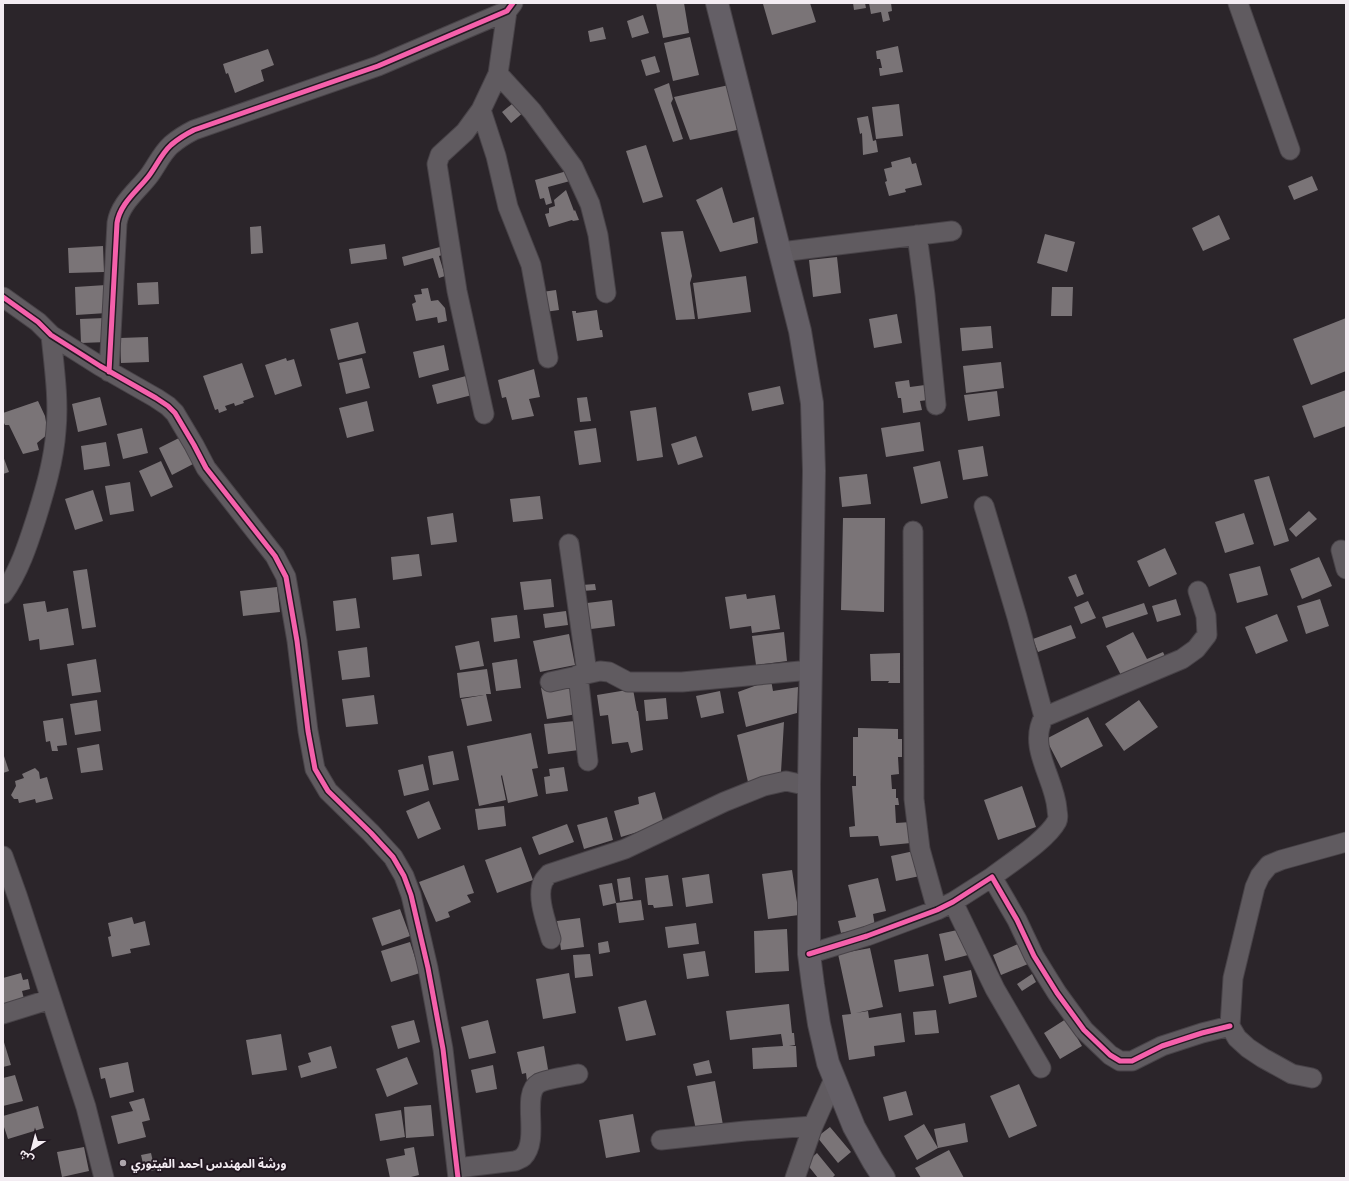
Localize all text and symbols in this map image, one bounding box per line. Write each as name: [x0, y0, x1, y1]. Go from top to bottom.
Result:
north arrow: [12, 1129, 52, 1169]
text: ش: [16, 1147, 36, 1167]
place label: ورشة المهندس احمد الفيتوري: [131, 1156, 286, 1173]
marker: ورشة المهندس احمد الفيتوري: [118, 1158, 128, 1168]

